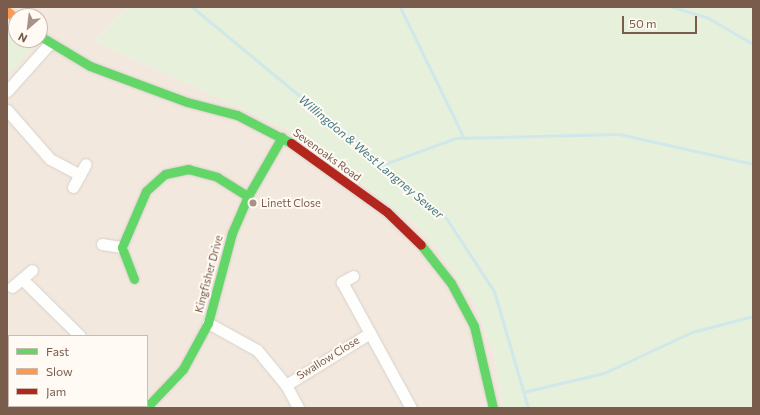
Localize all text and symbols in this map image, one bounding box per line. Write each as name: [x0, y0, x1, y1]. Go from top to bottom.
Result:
north arrow: [8, 8, 48, 48]
scale bar: [624, 8, 699, 34]
text: 50 m: [629, 16, 657, 30]
text: N: [16, 30, 29, 46]
water label: Willingdon & West Langney Sewer: [296, 92, 446, 222]
street label: Sevenoaks Road: [290, 126, 364, 184]
place label: Linett Close: [261, 196, 321, 210]
marker: Linett Close: [248, 198, 258, 208]
street label: Kingfisher Drive: [192, 234, 226, 314]
street label: Swallow Close: [294, 334, 362, 382]
legend: [8, 335, 148, 407]
text: Fast: [46, 344, 69, 358]
text: Slow: [46, 364, 73, 378]
text: Jam: [46, 384, 66, 398]

